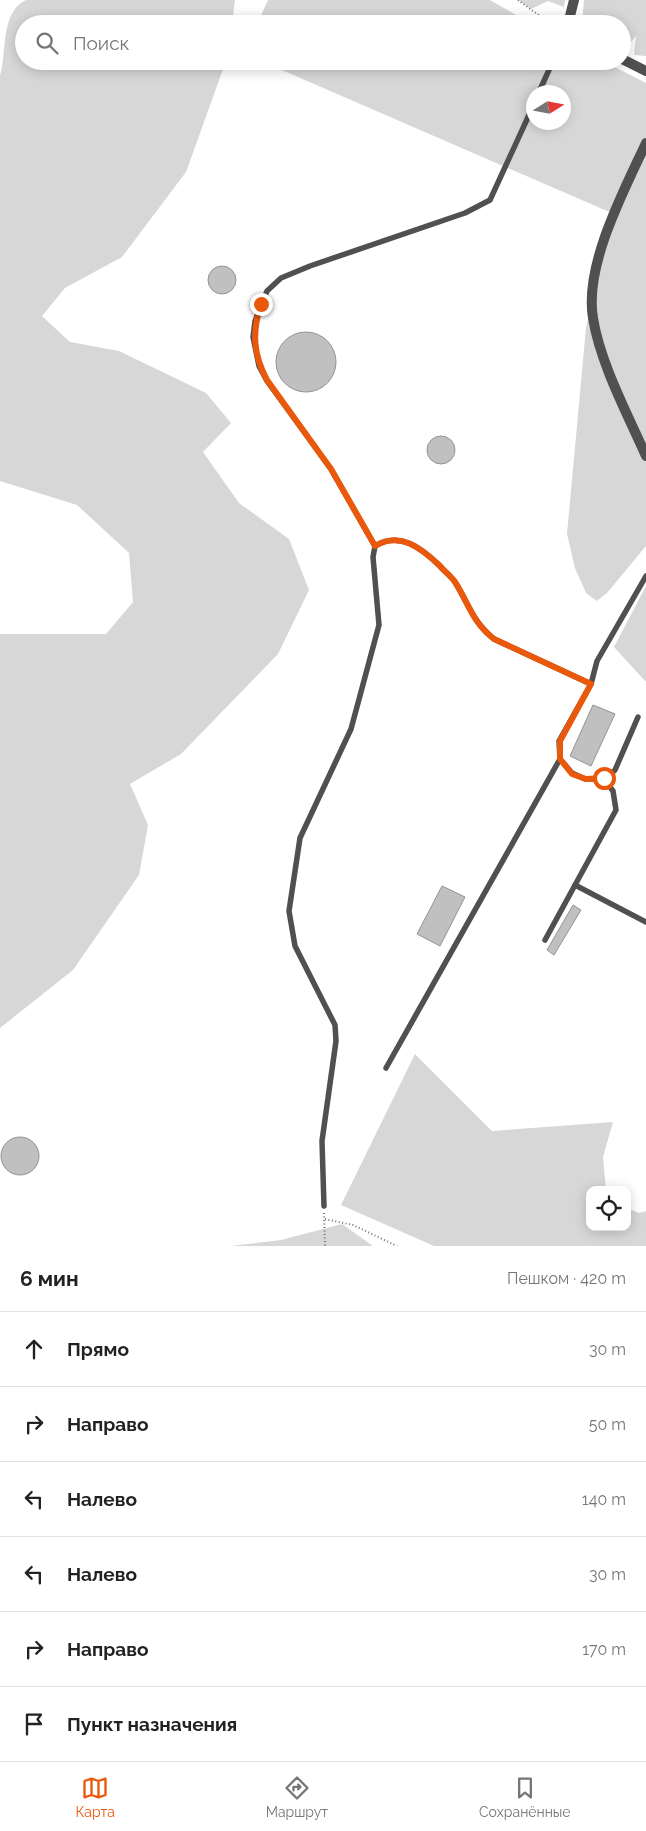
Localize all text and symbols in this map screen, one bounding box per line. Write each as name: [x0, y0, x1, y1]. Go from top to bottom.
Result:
search box: [15, 15, 631, 70]
icon: search: [33, 29, 61, 57]
text: Поиск: [73, 32, 129, 54]
north arrow: [526, 85, 571, 130]
route end: [250, 293, 273, 316]
route start: [593, 767, 616, 790]
map controls: [586, 1186, 631, 1231]
button: locate: [586, 1186, 631, 1231]
text: 6 мин: [20, 1266, 79, 1291]
text: Пешком · 420 m: [507, 1269, 626, 1288]
icon: ahead: [20, 1335, 48, 1363]
text: Прямо: [67, 1338, 129, 1360]
text: 30 m: [589, 1340, 626, 1359]
icon: right: [20, 1410, 48, 1438]
text: Направо: [67, 1413, 148, 1435]
text: 50 m: [589, 1415, 626, 1434]
icon: left: [20, 1485, 48, 1513]
text: Налево: [67, 1488, 137, 1510]
text: 140 m: [582, 1490, 626, 1509]
icon: left: [20, 1560, 48, 1588]
text: Налево: [67, 1563, 137, 1585]
text: 30 m: [589, 1565, 626, 1584]
icon: right: [20, 1635, 48, 1663]
text: Направо: [67, 1638, 148, 1660]
text: 170 m: [582, 1640, 626, 1659]
icon: arrive: [20, 1710, 48, 1738]
text: Пункт назначения: [67, 1713, 237, 1735]
tab: Карта: [75, 1774, 115, 1820]
tab: Маршрут: [266, 1774, 328, 1820]
tab: Сохранённые: [479, 1774, 571, 1820]

